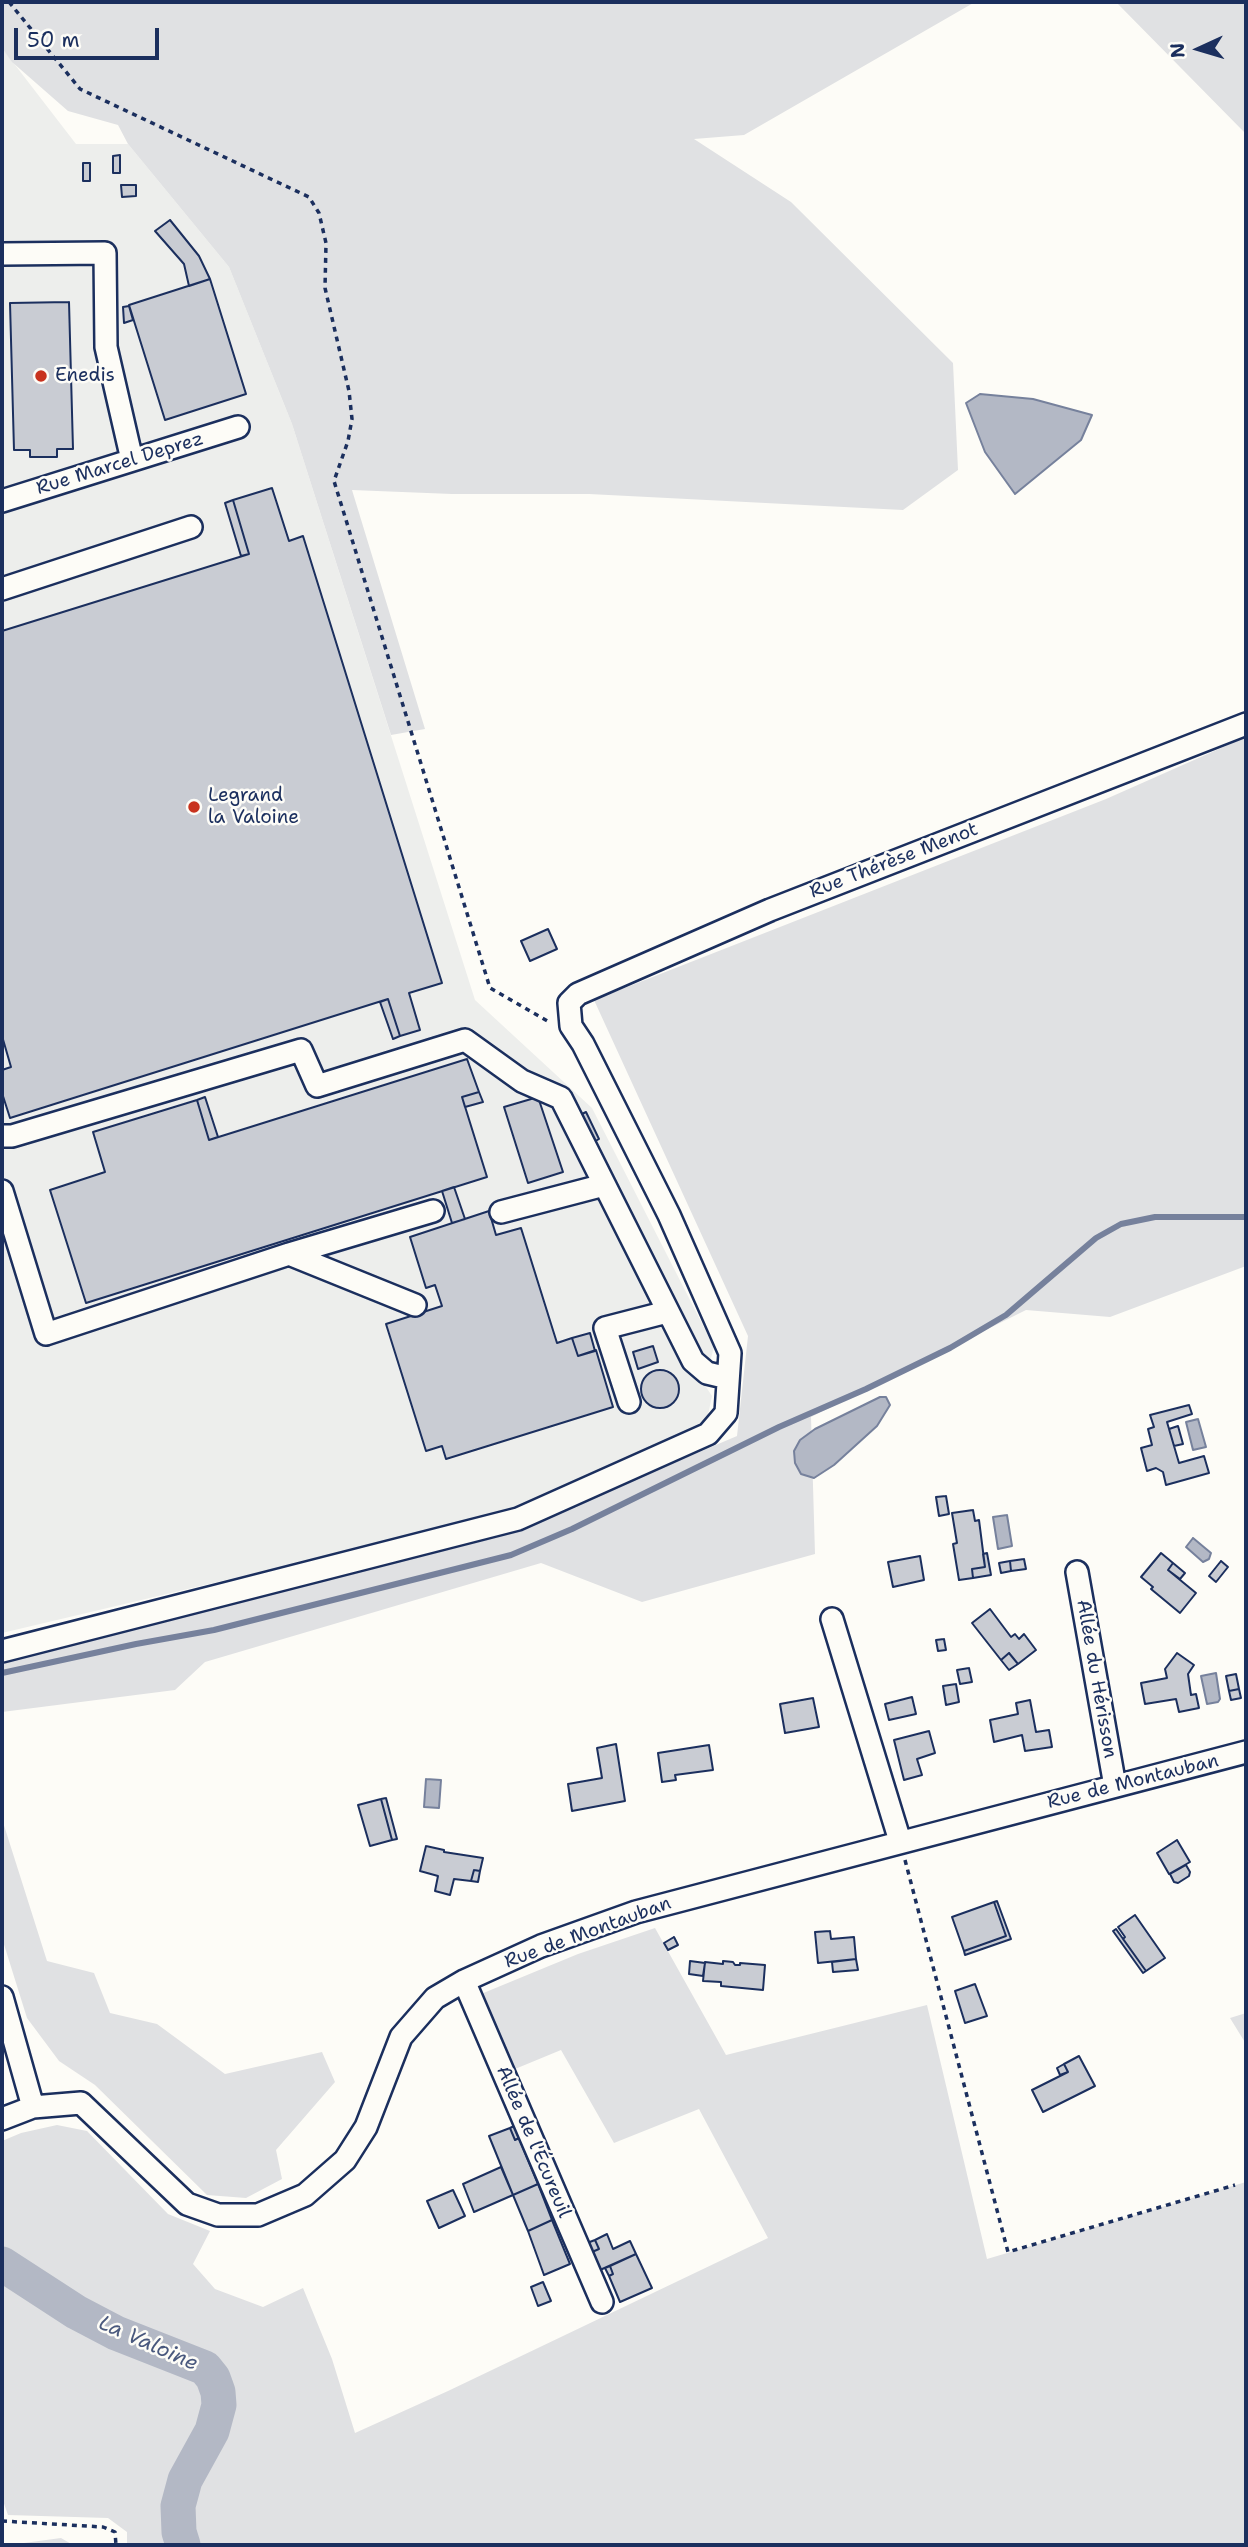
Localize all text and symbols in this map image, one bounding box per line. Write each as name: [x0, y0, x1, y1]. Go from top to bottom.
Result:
scale bar: [18, 14, 163, 58]
north arrow: [1164, 14, 1234, 84]
text: 50 m: [27, 26, 80, 54]
text: N: [1165, 42, 1191, 59]
place label: Enedis: [55, 365, 115, 387]
marker: Enedis: [33, 368, 49, 384]
street label: Rue Marcel Deprez: [34, 428, 206, 500]
place label: Legrand la Valoine: [208, 785, 299, 829]
marker: Legrand la Valoine: [186, 799, 202, 815]
street label: Rue Thérèse Menot: [807, 818, 981, 904]
street label: Allée du Hérisson: [1071, 1598, 1121, 1760]
street label: Rue de Montauban: [1045, 1750, 1221, 1814]
street label: Rue de Montauban: [502, 1892, 674, 1974]
street label: Allée de l'Écureuil: [491, 2063, 575, 2221]
water label: La Valoine: [94, 2311, 202, 2377]

